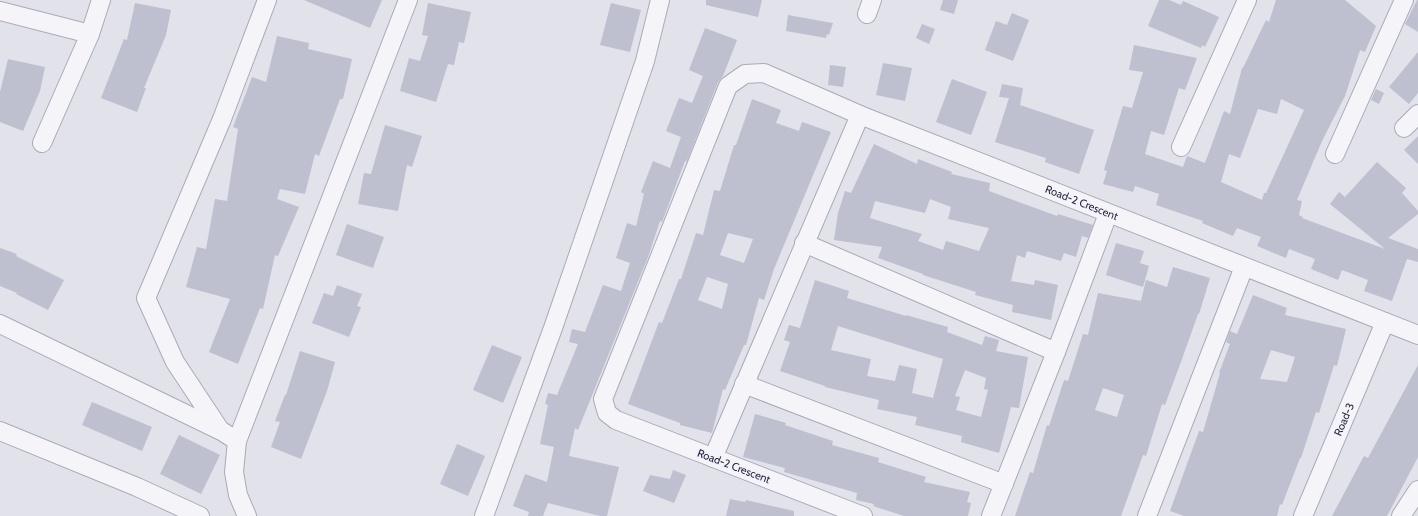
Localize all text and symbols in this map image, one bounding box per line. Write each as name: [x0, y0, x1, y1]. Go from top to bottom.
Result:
street label: Road-2 Crescent: [1043, 182, 1121, 223]
street label: Road-3: [1331, 401, 1357, 438]
street label: Road-2 Crescent: [695, 446, 773, 486]

